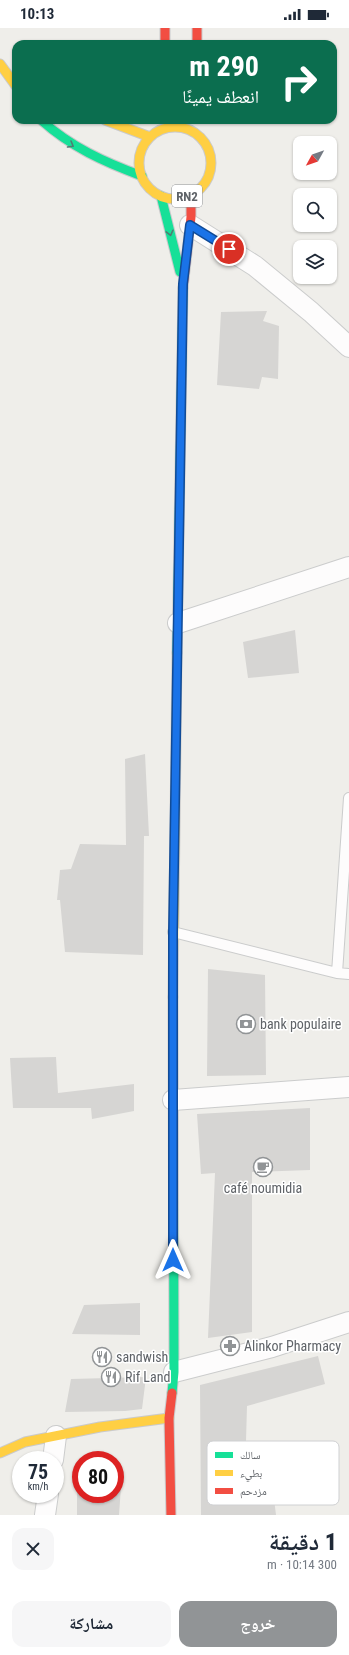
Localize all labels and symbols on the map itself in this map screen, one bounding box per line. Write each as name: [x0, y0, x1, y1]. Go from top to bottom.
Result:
north arrow: [293, 136, 337, 180]
one-way arrow: [67, 140, 74, 147]
road number: RN2: [172, 185, 202, 207]
one-way arrow: [166, 230, 174, 237]
pin: [212, 232, 246, 266]
bank icon: bank populaire: [235, 1013, 257, 1035]
place label: bank populaire: [260, 1016, 342, 1032]
cafe icon: café noumidia: [252, 1156, 274, 1178]
place label: café noumidia: [224, 1180, 302, 1196]
position arrow: [152, 1239, 194, 1281]
pharmacy icon: Alinkor Pharmacy: [219, 1335, 241, 1357]
place label: Alinkor Pharmacy: [244, 1338, 341, 1354]
restaurant icon: sandwish: [91, 1346, 113, 1368]
place label: sandwish: [116, 1349, 168, 1365]
restaurant icon: Rif Land: [100, 1366, 122, 1388]
place label: Rif Land: [125, 1369, 170, 1385]
legend: [207, 1441, 339, 1505]
text: سالك: [240, 1449, 260, 1462]
speed limit sign: 80: [72, 1451, 124, 1503]
text: بطيء: [240, 1467, 262, 1482]
text: مزدحم: [240, 1485, 267, 1499]

